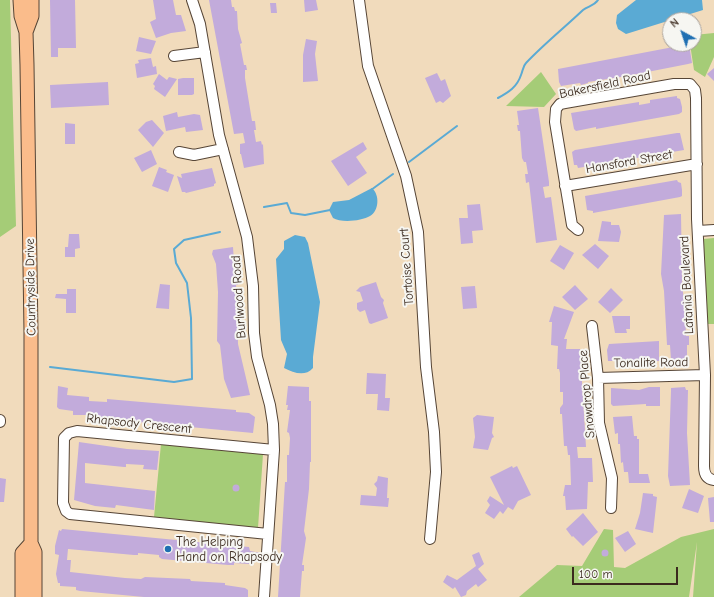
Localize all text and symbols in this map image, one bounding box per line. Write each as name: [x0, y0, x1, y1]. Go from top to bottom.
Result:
north arrow: [662, 12, 702, 52]
text: N: [668, 16, 682, 30]
street label: Bakersfield Road: [558, 68, 652, 102]
street label: Hansford Street: [584, 147, 674, 177]
street label: Tortoise Court: [397, 228, 417, 306]
street label: Latania Boulevard: [677, 235, 697, 335]
street label: Countryside Drive: [22, 238, 40, 336]
street label: Burlwood Road: [228, 255, 250, 339]
street label: Snowdrop Place: [575, 349, 599, 439]
street label: Tonalite Road: [614, 355, 688, 371]
street label: Rhapsody Crescent: [85, 411, 193, 437]
place label: The Helping Hand on Rhapsody: [176, 534, 282, 565]
marker: The Helping Hand on Rhapsody: [163, 544, 173, 554]
scale bar: [574, 559, 680, 585]
text: 100 m: [579, 567, 612, 581]

